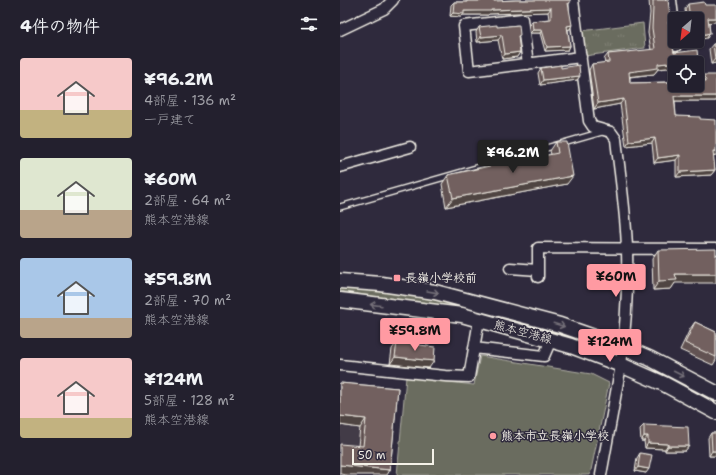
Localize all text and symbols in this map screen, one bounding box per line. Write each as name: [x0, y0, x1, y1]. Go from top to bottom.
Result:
north arrow: [668, 12, 704, 48]
map controls: [668, 12, 704, 92]
icon: filters: [298, 13, 320, 35]
text: 4件の物件: [20, 15, 100, 37]
button: locate: [668, 56, 704, 92]
text: ¥96.2M: [144, 68, 213, 90]
icon: home: [52, 74, 100, 122]
text: 4部屋 · 136 m²: [144, 92, 236, 109]
text: 一戸建て: [144, 111, 196, 128]
pin: ¥96.2M: [480, 140, 546, 174]
text: ¥96.2M: [487, 144, 539, 161]
text: ¥60M: [144, 168, 197, 190]
icon: home: [52, 174, 100, 222]
text: 2部屋 · 64 m²: [144, 192, 231, 209]
text: 熊本空港線: [144, 211, 209, 228]
pin: ¥60M: [592, 264, 640, 298]
text: ¥59.8M: [144, 268, 212, 290]
text: ¥60M: [596, 268, 636, 285]
place label: 長嶺小学校前: [405, 270, 477, 286]
marker: 長嶺小学校前: [392, 273, 402, 283]
icon: home: [52, 274, 100, 322]
one-way arrow: [426, 288, 439, 296]
text: 2部屋 · 70 m²: [144, 292, 231, 309]
one-way arrow: [370, 301, 383, 308]
text: 熊本空港線: [144, 311, 209, 328]
street label: 熊本空港線: [492, 317, 554, 347]
pin: ¥59.8M: [382, 318, 448, 352]
text: ¥59.8M: [389, 322, 441, 339]
one-way arrow: [552, 322, 565, 329]
pin: ¥124M: [582, 329, 638, 363]
text: ¥124M: [587, 333, 633, 350]
text: ¥124M: [144, 368, 203, 390]
one-way arrow: [673, 370, 685, 378]
icon: home: [52, 374, 100, 422]
text: 5部屋 · 128 m²: [144, 392, 235, 409]
text: 熊本空港線: [144, 411, 209, 428]
place label: 熊本市立長嶺小学校: [501, 428, 609, 444]
marker: 熊本市立長嶺小学校: [488, 431, 498, 441]
scale bar: [352, 447, 434, 466]
text: 50 m: [358, 448, 386, 463]

